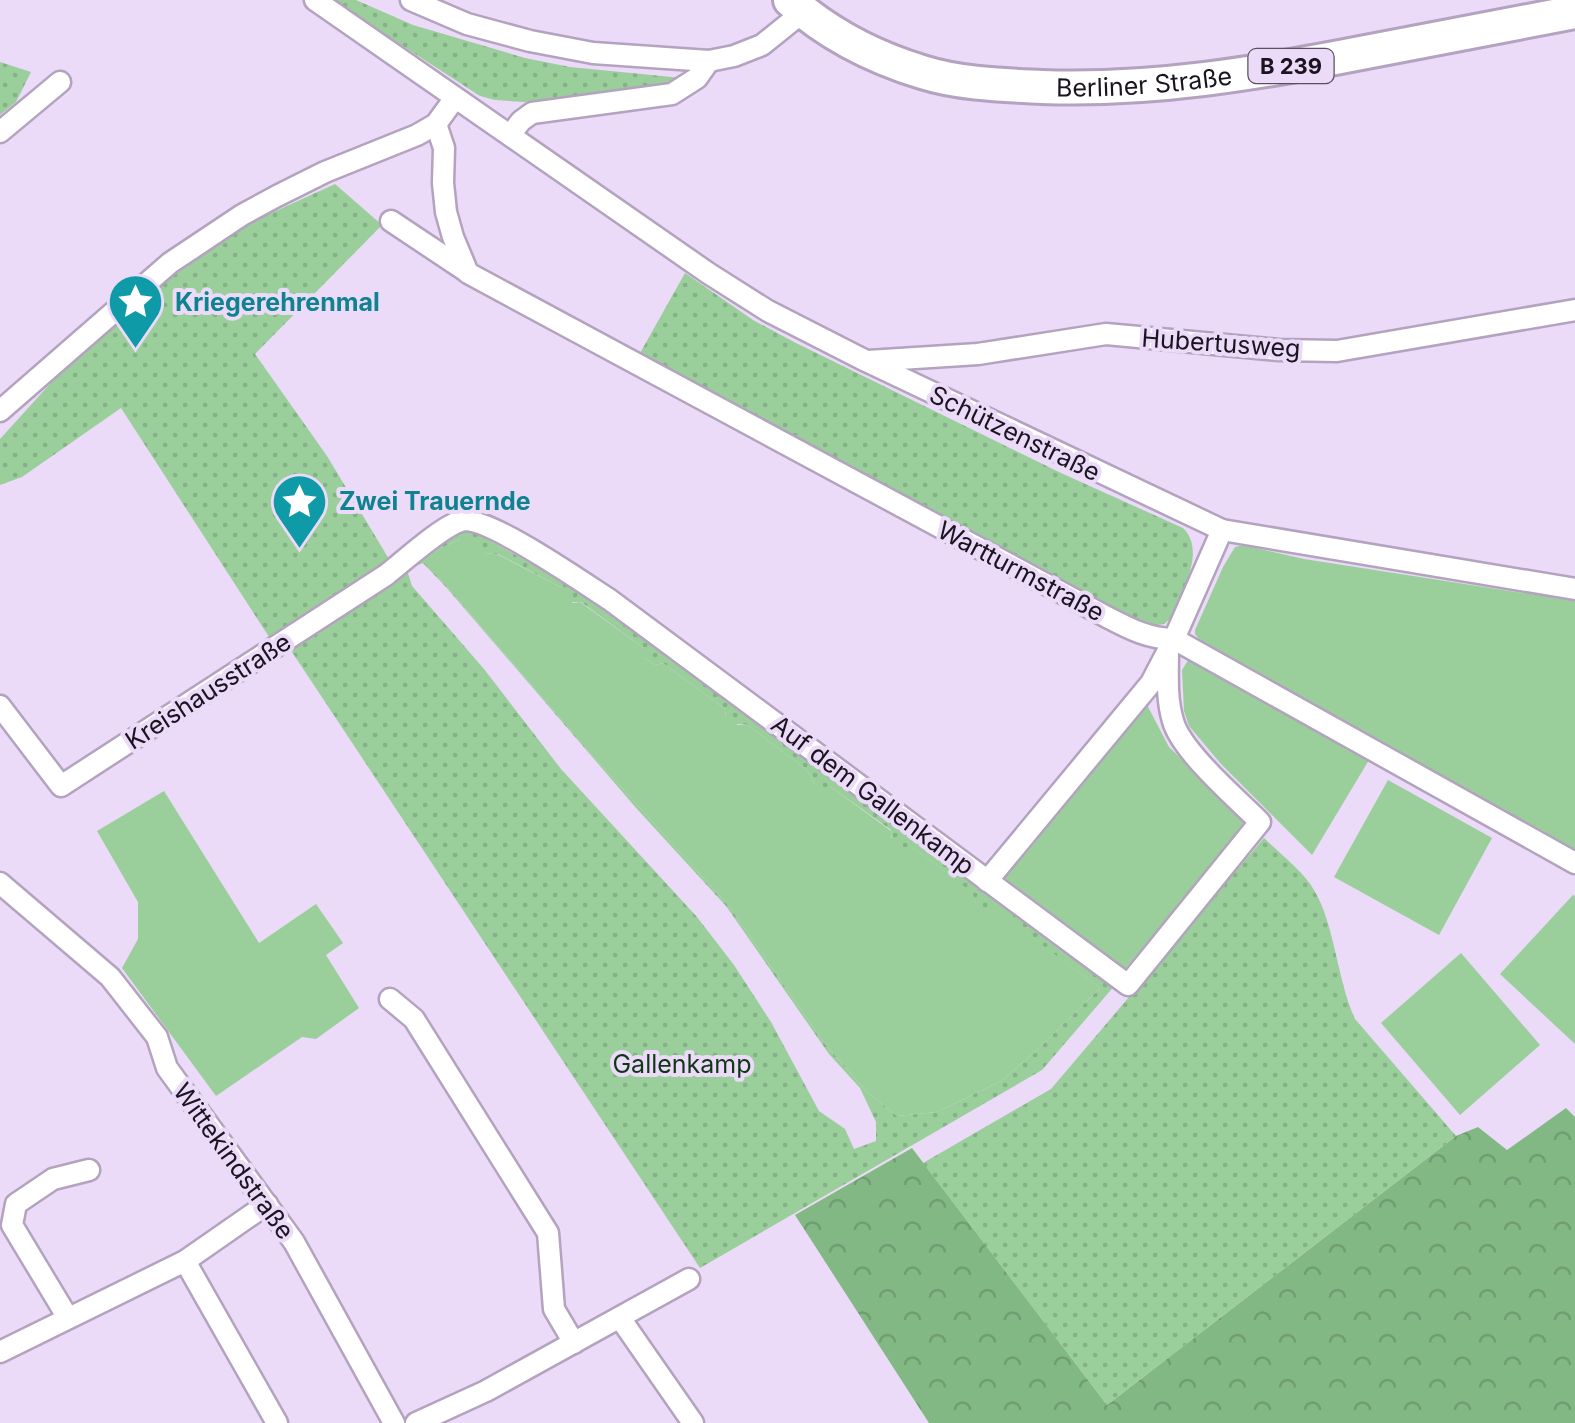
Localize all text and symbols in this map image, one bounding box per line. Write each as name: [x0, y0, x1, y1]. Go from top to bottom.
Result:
road number: B 239: [1248, 49, 1334, 83]
street label: Berliner Straße: [1056, 61, 1234, 103]
place icon: Kriegerehrenmal: [106, 272, 166, 351]
place label: Kriegerehrenmal: [175, 287, 380, 317]
street label: Hubertusweg: [1141, 322, 1301, 364]
street label: Schützenstraße: [925, 379, 1105, 487]
place icon: Zwei Trauernde: [270, 471, 330, 550]
place label: Zwei Trauernde: [339, 486, 531, 516]
street label: Wartturmstraße: [933, 515, 1109, 627]
street label: Kreishausstraße: [120, 626, 296, 756]
street label: Auf dem Gallenkamp: [766, 709, 980, 881]
park label: Gallenkamp: [612, 1049, 752, 1079]
street label: Wittekindstraße: [167, 1077, 301, 1245]

